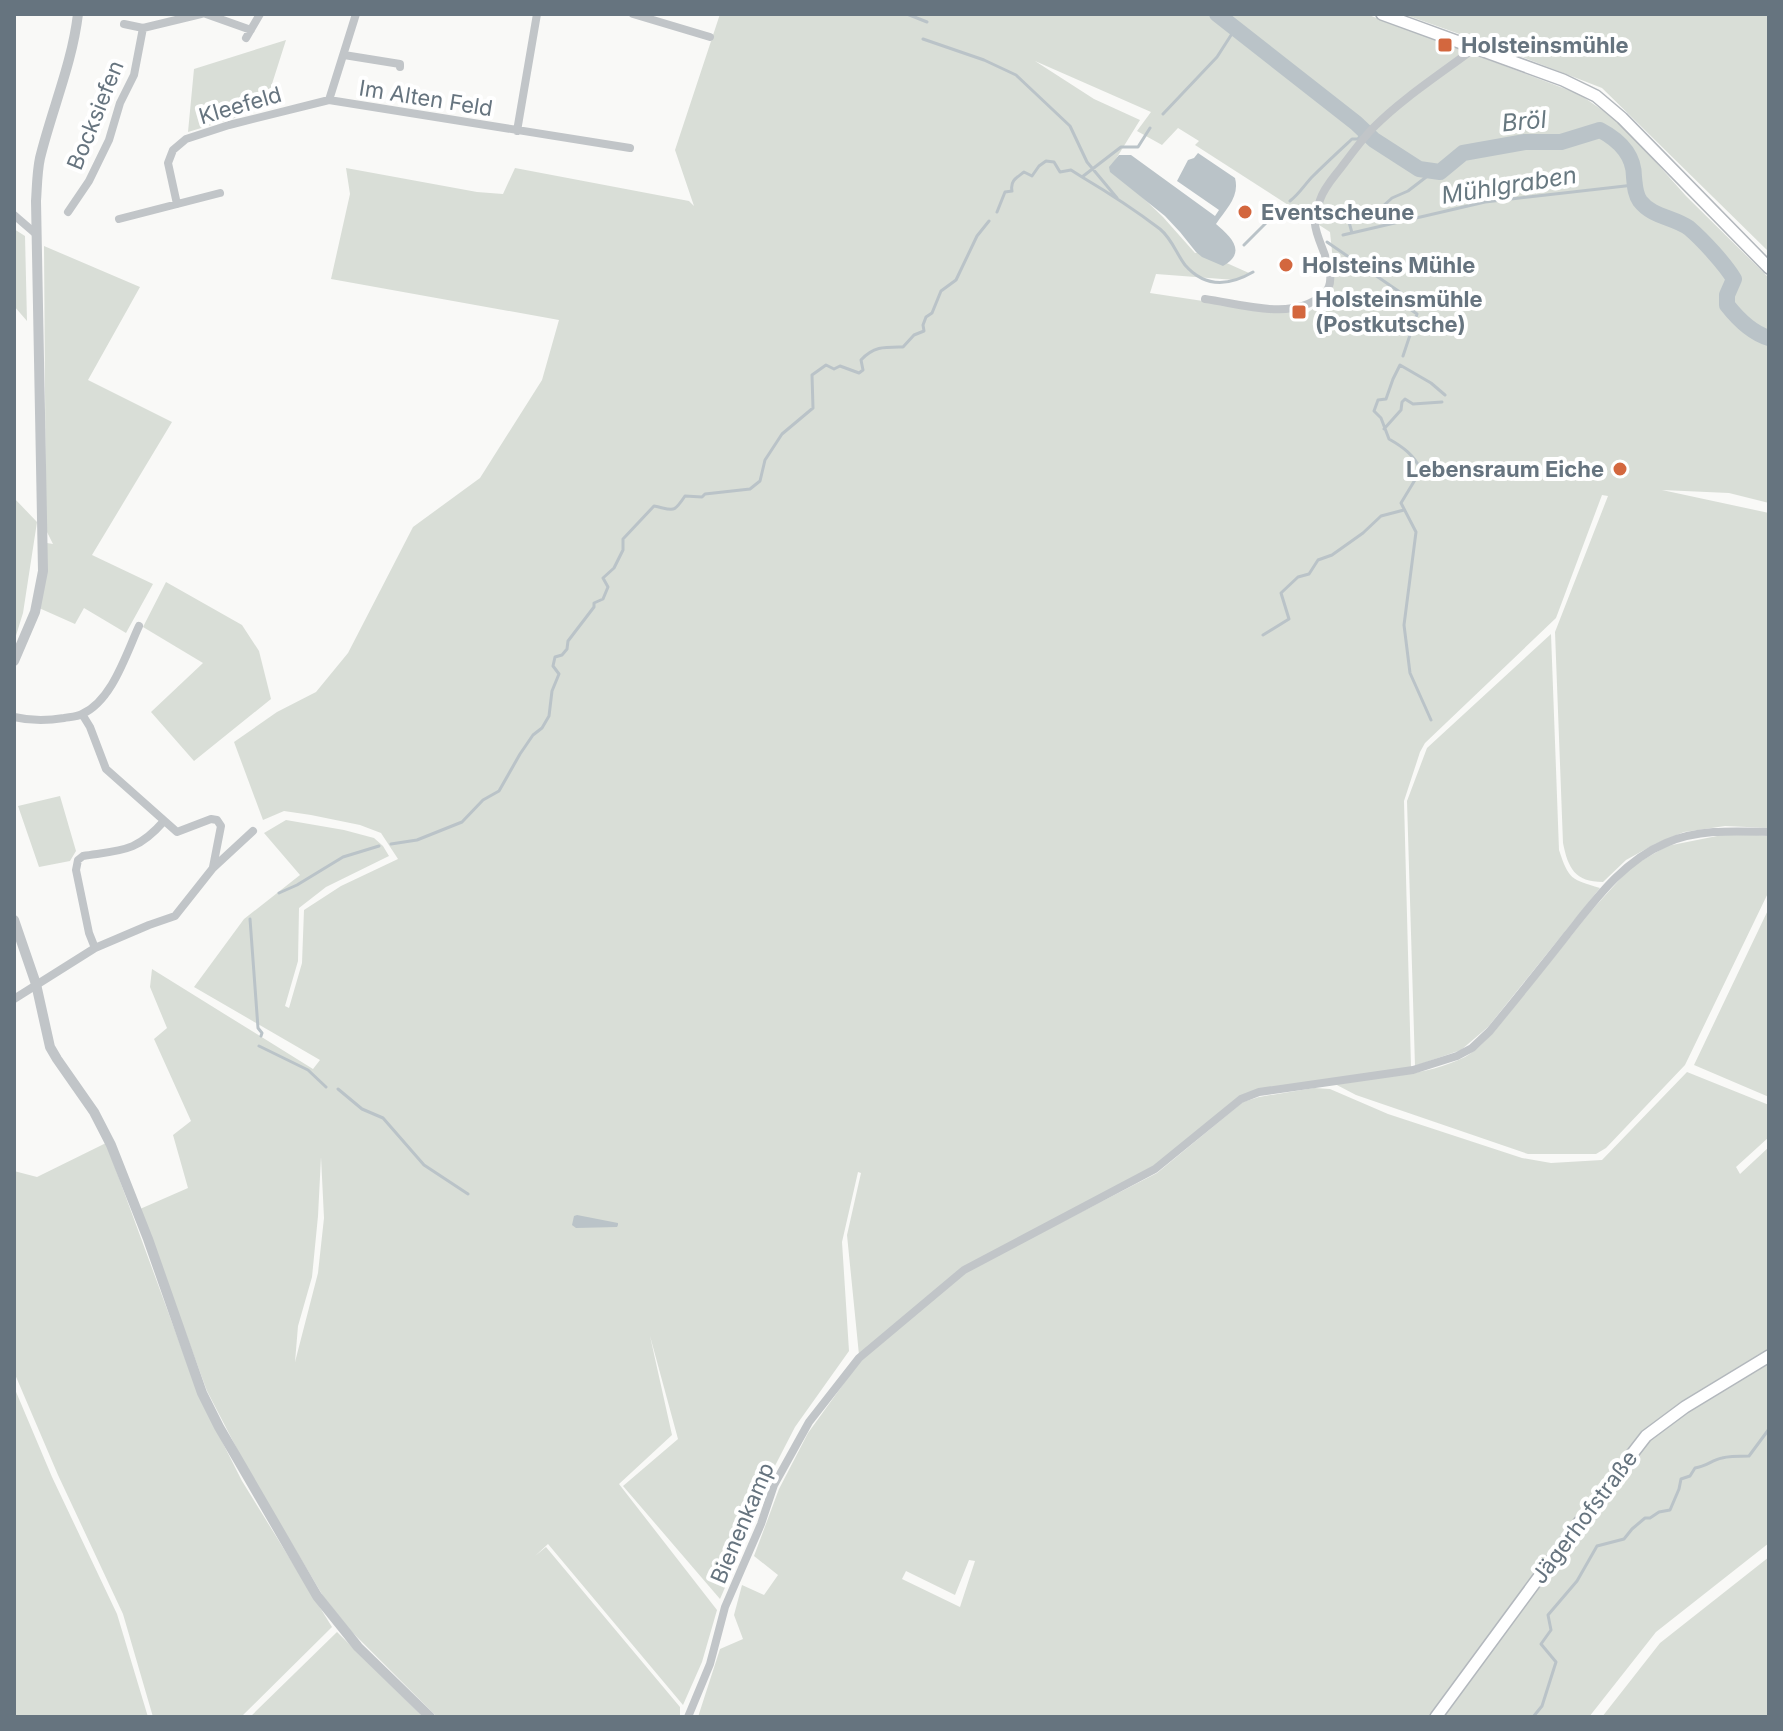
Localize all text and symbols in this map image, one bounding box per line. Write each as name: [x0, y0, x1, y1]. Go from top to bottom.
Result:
place label: Holsteinsmühle: [1461, 32, 1629, 58]
marker: Holsteinsmühle: [1436, 36, 1454, 54]
street label: Bocksiefen: [61, 57, 129, 173]
street label: Im Alten Feld: [357, 75, 495, 121]
street label: Kleefeld: [196, 81, 284, 129]
water label: Bröl: [1501, 105, 1548, 137]
water label: Mühlgraben: [1439, 160, 1579, 210]
place label: Eventscheune: [1261, 199, 1414, 225]
marker: Eventscheune: [1236, 203, 1254, 221]
place label: Holsteins Mühle: [1302, 252, 1475, 278]
marker: Holsteins Mühle: [1277, 256, 1295, 274]
place label: Holsteinsmühle (Postkutsche): [1315, 286, 1483, 337]
marker: Holsteinsmühle (Postkutsche): [1290, 303, 1308, 321]
place label: Lebensraum Eiche: [1406, 456, 1604, 482]
marker: Lebensraum Eiche: [1611, 460, 1629, 478]
street label: Jägerhofstraße: [1526, 1445, 1642, 1589]
street label: Bienenkamp: [705, 1459, 779, 1587]

